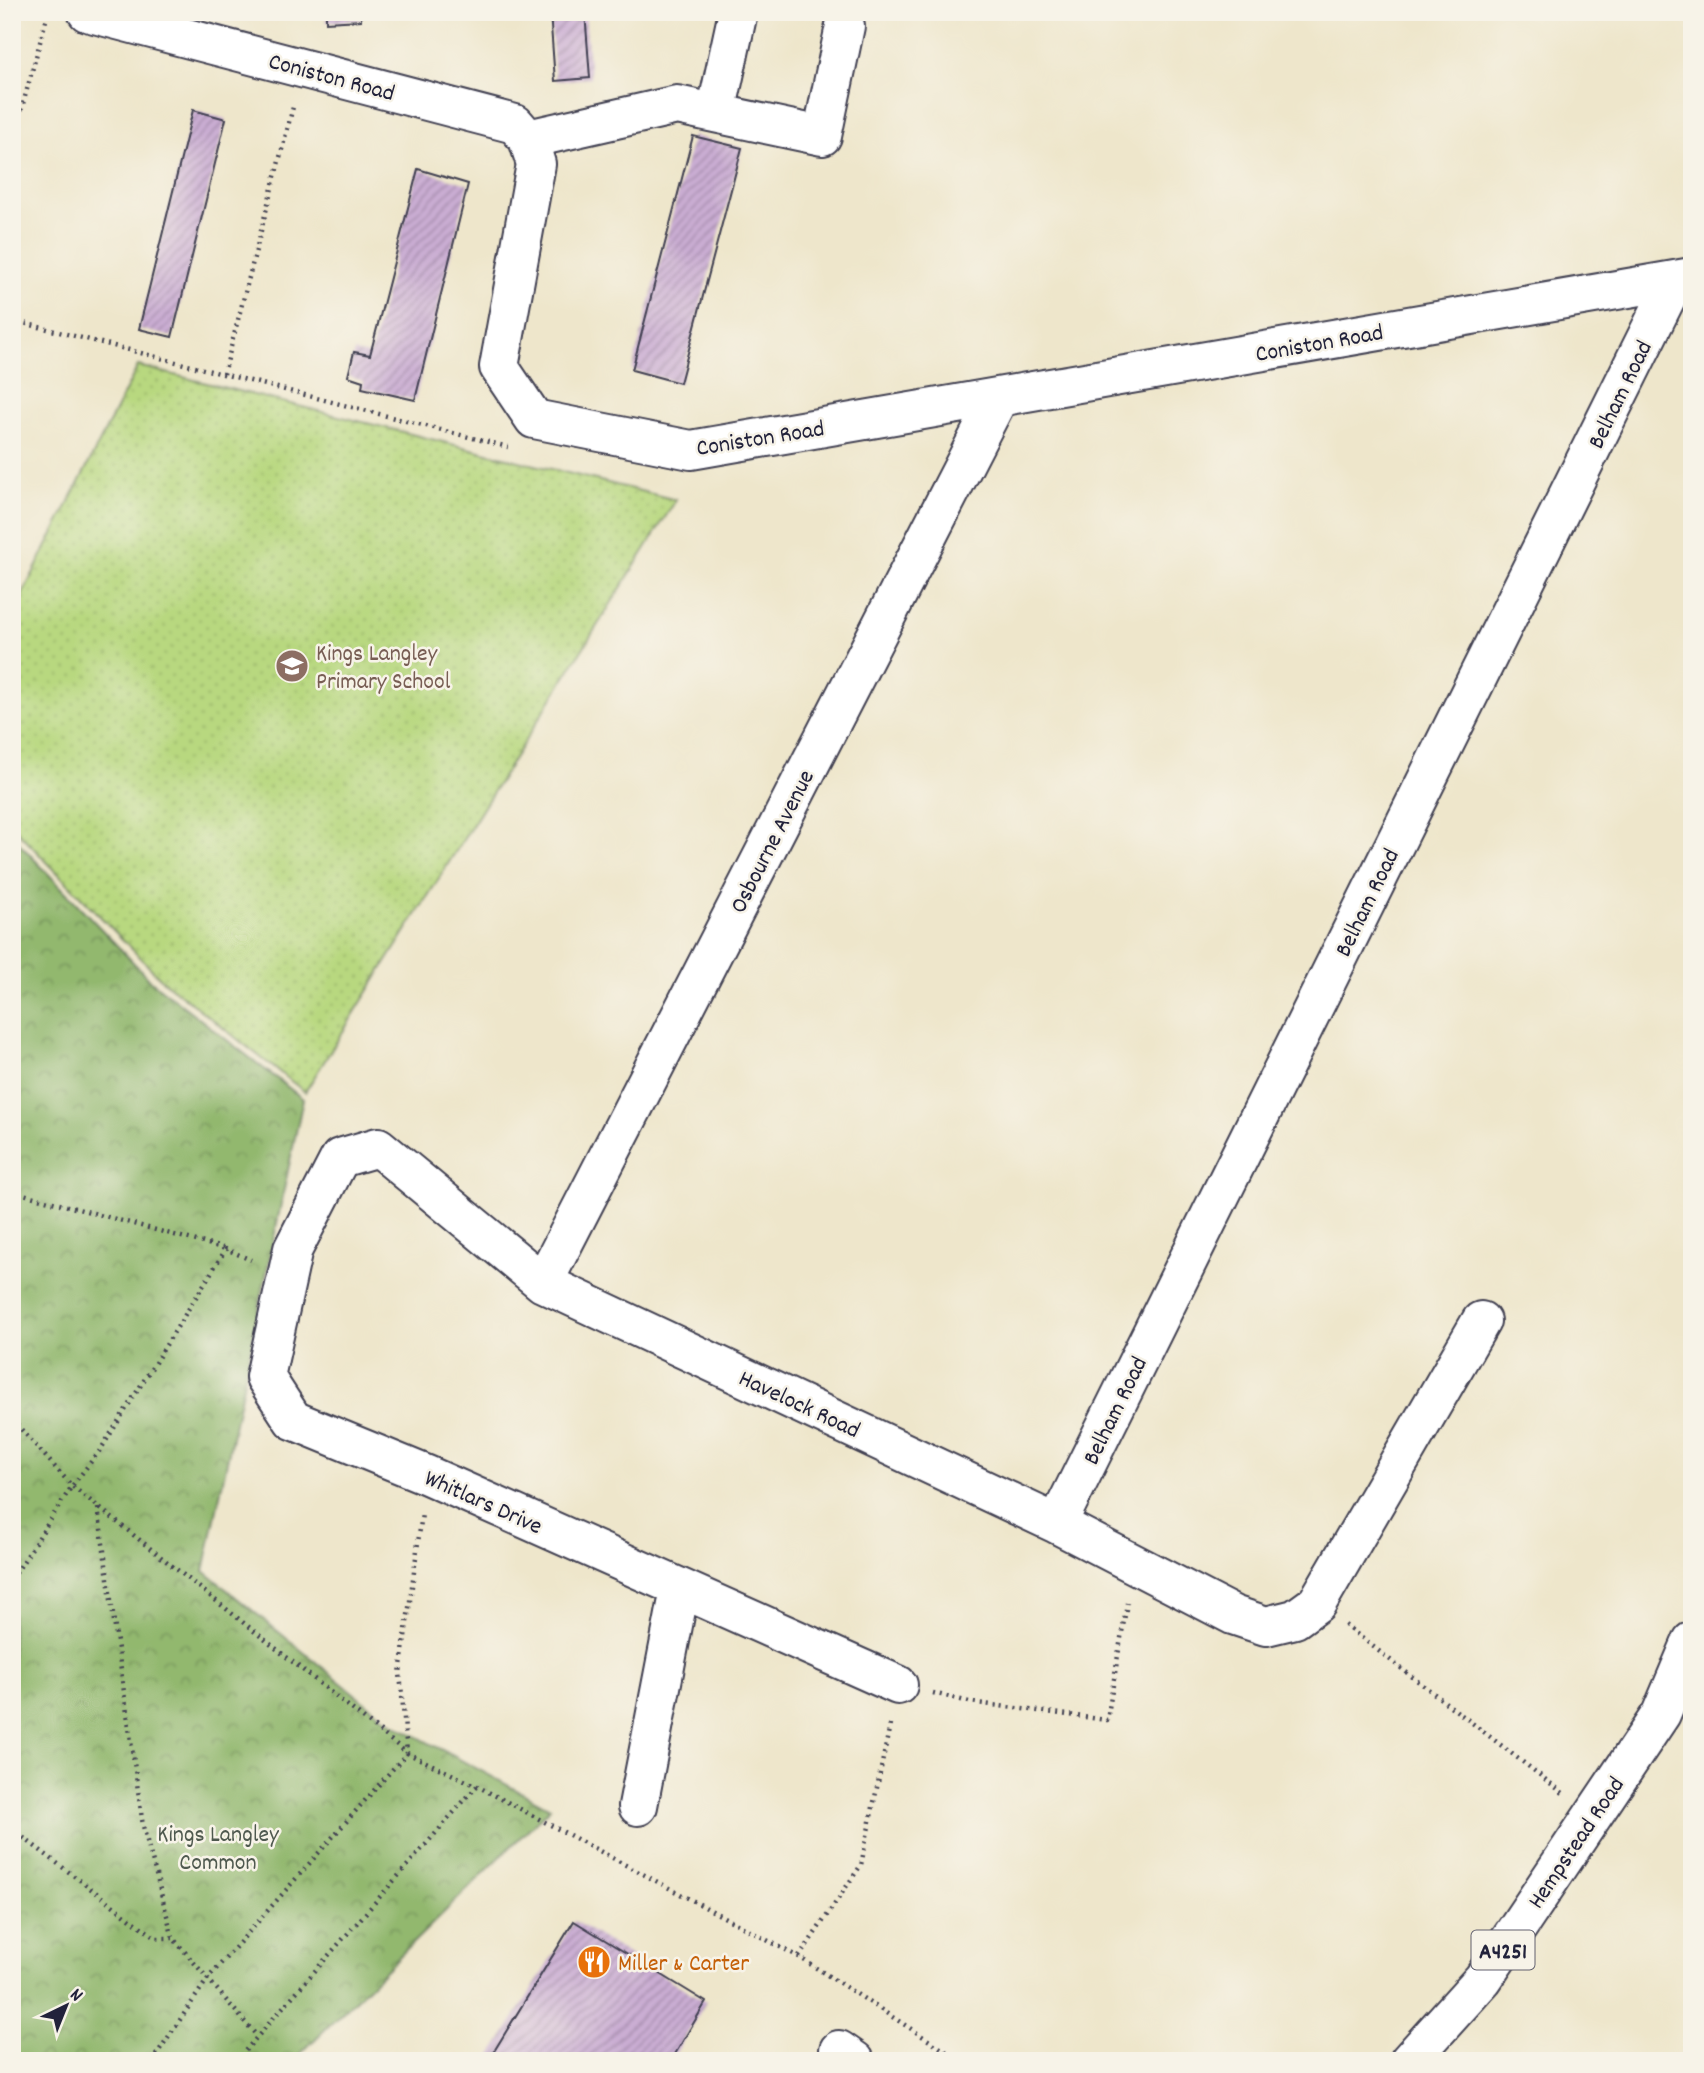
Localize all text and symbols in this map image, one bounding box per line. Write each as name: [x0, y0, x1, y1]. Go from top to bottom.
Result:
street label: Coniston Road: [264, 46, 398, 112]
street label: Coniston Road: [1253, 317, 1386, 373]
street label: Belham Road: [1581, 335, 1663, 455]
street label: Coniston Road: [694, 413, 827, 467]
place label: Kings Langley Primary School: [316, 638, 451, 700]
school or university icon: Kings Langley Primary School: [273, 647, 311, 685]
street label: Osbourne Avenue: [723, 765, 824, 920]
street label: Belham Road: [1328, 843, 1410, 963]
street label: Belham Road: [1076, 1351, 1158, 1471]
street label: Havelock Road: [732, 1363, 865, 1449]
street label: Whitlars Drive: [418, 1463, 547, 1545]
street label: Hempstead Road: [1521, 1771, 1634, 1917]
park label: Kings Langley Common: [157, 1819, 280, 1881]
road number: A4251: [1472, 1930, 1534, 1969]
restaurant icon: Miller & Carter: [575, 1943, 613, 1981]
place label: Miller & Carter: [618, 1948, 749, 1982]
north arrow: [32, 1972, 102, 2042]
text: N: [63, 1983, 88, 2009]

